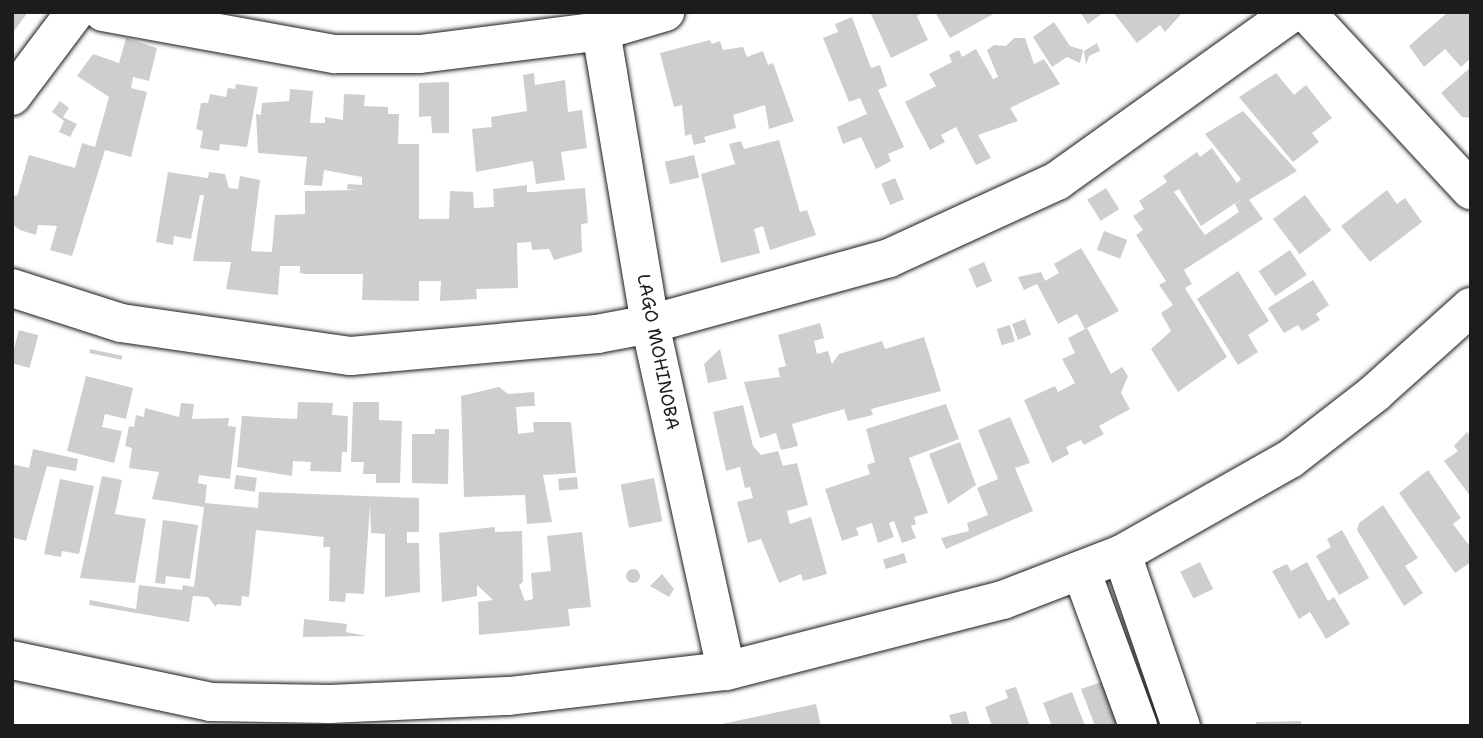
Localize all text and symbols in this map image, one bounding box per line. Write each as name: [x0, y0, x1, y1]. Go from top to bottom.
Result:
street label: LAGO MOHINOBA: [632, 272, 684, 432]

